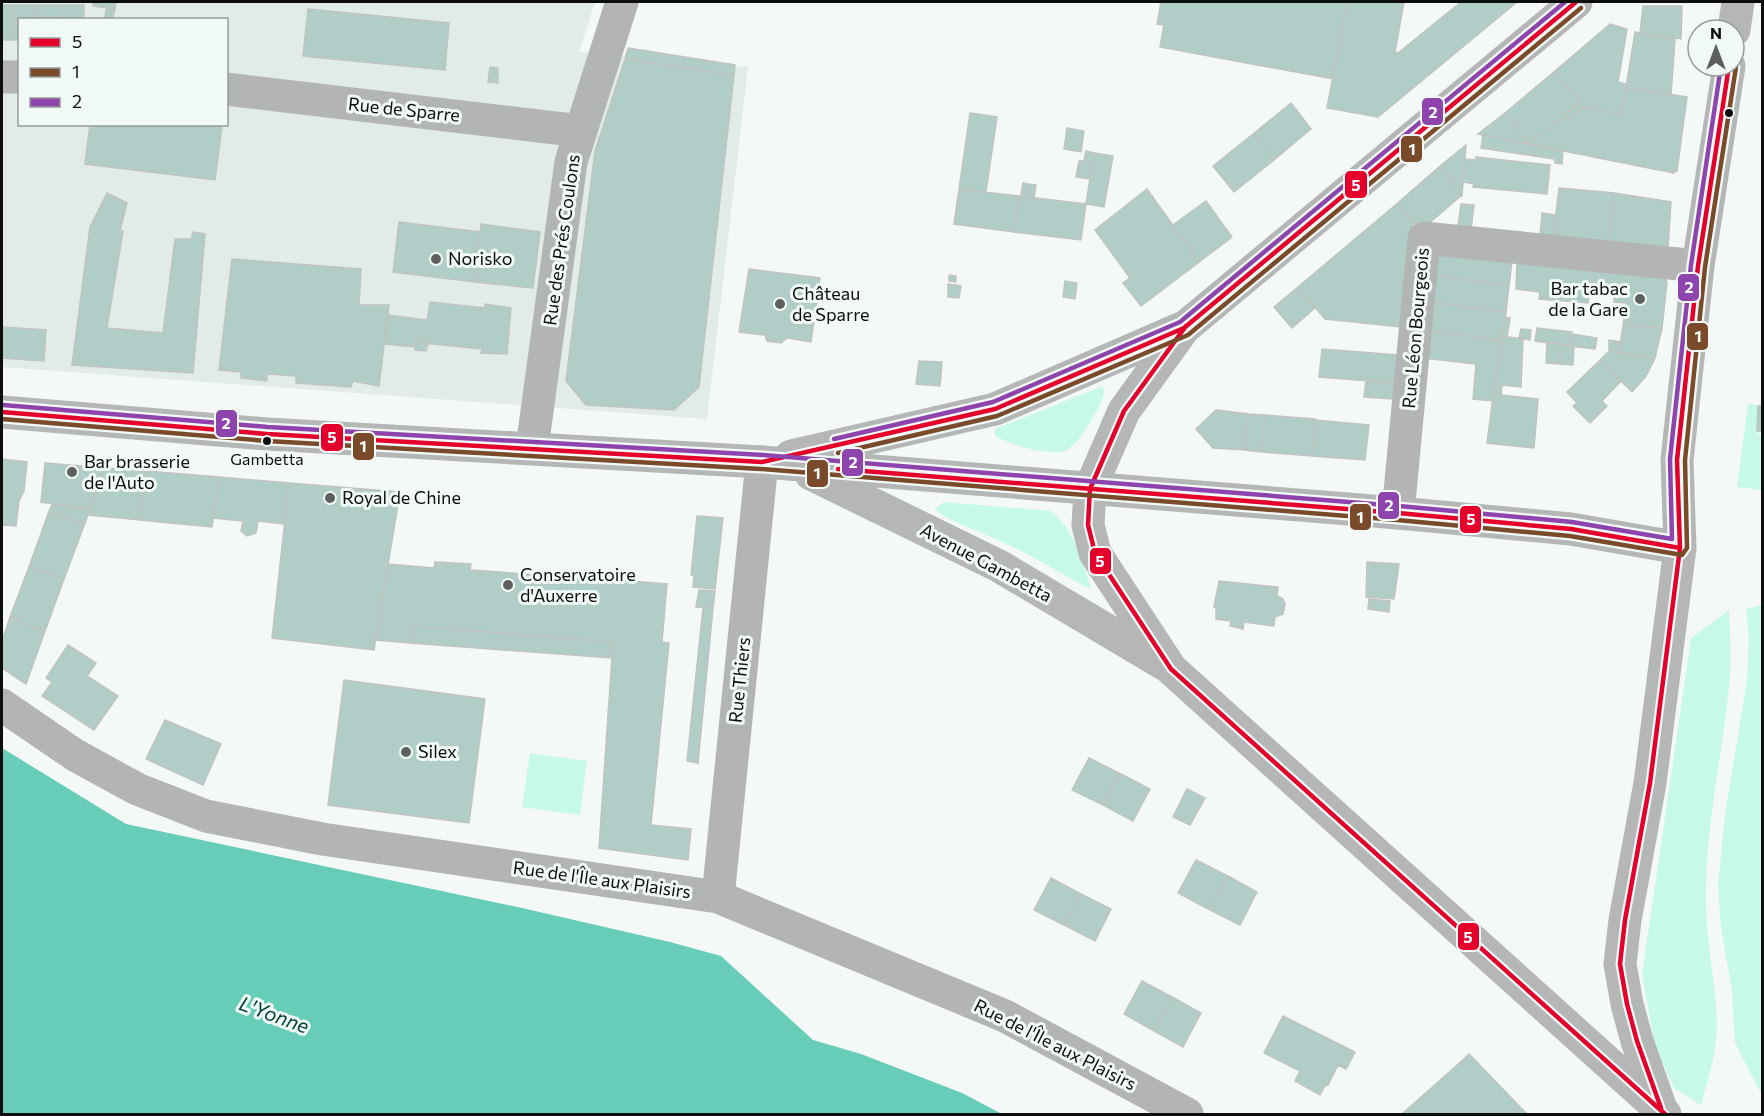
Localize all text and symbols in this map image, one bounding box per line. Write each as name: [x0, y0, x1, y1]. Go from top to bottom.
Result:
legend: [18, 18, 228, 126]
north arrow: [1686, 18, 1746, 78]
text: N: [1710, 23, 1722, 42]
text: 5: [72, 30, 82, 52]
text: 1: [72, 60, 80, 82]
text: 2: [72, 90, 82, 112]
street label: Rue de Sparre: [347, 92, 461, 126]
line badge: 2: [1421, 97, 1444, 126]
text: 2: [1428, 102, 1438, 121]
unlabelled marker: [1723, 107, 1735, 119]
line badge: 1: [1400, 135, 1423, 163]
text: 1: [1408, 139, 1416, 158]
street label: Rue des Prés Coulons: [538, 153, 584, 327]
line badge: 5: [1344, 170, 1368, 199]
text: 5: [1351, 175, 1361, 194]
street label: Rue Léon Bourgeois: [1397, 246, 1433, 409]
place label: Norisko: [448, 247, 512, 269]
marker: Norisko: [429, 252, 443, 266]
line badge: 2: [1677, 273, 1700, 302]
place label: Bar tabac de la Gare: [1548, 277, 1628, 320]
text: 2: [1684, 277, 1694, 296]
place label: Château de Sparre: [792, 282, 870, 325]
marker: Bar tabac de la Gare: [1633, 292, 1647, 306]
marker: Château de Sparre: [773, 297, 787, 311]
line badge: 1: [1686, 322, 1709, 351]
text: 1: [1694, 326, 1702, 345]
line badge: 2: [215, 409, 238, 438]
text: 2: [221, 413, 231, 432]
line badge: 5: [320, 423, 344, 452]
text: 5: [327, 427, 337, 446]
line badge: 1: [352, 432, 375, 461]
marker: Gambetta: [261, 435, 273, 447]
text: 1: [359, 436, 367, 455]
line badge: 2: [841, 448, 864, 477]
place label: Gambetta: [230, 449, 304, 468]
place label: Bar brasserie de l'Auto: [84, 450, 190, 493]
text: 2: [848, 452, 858, 471]
line badge: 1: [806, 459, 829, 488]
text: 1: [813, 463, 821, 482]
marker: Bar brasserie de l'Auto: [65, 465, 79, 479]
place label: Royal de Chine: [342, 486, 461, 508]
marker: Royal de Chine: [323, 491, 337, 505]
line badge: 2: [1377, 491, 1400, 520]
text: 2: [1384, 495, 1394, 514]
line badge: 1: [1349, 503, 1372, 531]
line badge: 5: [1459, 505, 1482, 534]
text: 1: [1356, 507, 1364, 526]
text: 5: [1466, 509, 1476, 528]
street label: Avenue Gambetta: [917, 518, 1056, 606]
line badge: 5: [1089, 547, 1112, 575]
text: 5: [1095, 551, 1105, 570]
place label: Conservatoire d'Auxerre: [520, 563, 636, 606]
marker: Conservatoire d'Auxerre: [501, 578, 515, 592]
street label: Rue Thiers: [724, 636, 754, 724]
place label: Silex: [418, 740, 457, 762]
marker: Silex: [399, 745, 413, 759]
street label: Rue de l'Île aux Plaisirs: [512, 856, 692, 902]
line badge: 5: [1457, 922, 1480, 951]
text: 5: [1463, 927, 1473, 946]
water label: L'Yonne: [236, 990, 313, 1038]
street label: Rue de l'Île aux Plaisirs: [971, 994, 1140, 1095]

